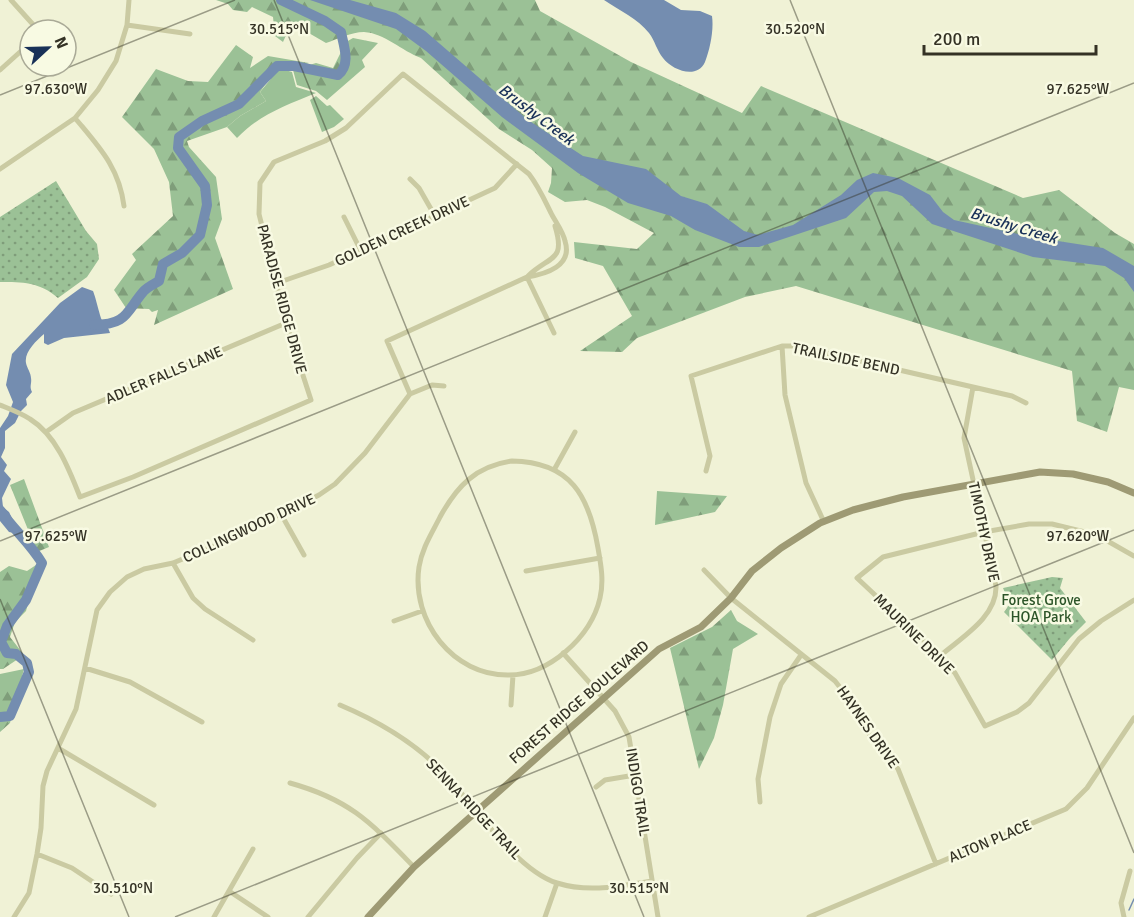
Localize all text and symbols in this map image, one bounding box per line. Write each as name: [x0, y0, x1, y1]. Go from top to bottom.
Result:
north arrow: [18, 18, 78, 78]
scale bar: [924, 18, 1096, 56]
text: 30.515°N: [249, 20, 309, 38]
text: 30.520°N: [765, 20, 825, 38]
text: 200 m: [933, 28, 980, 50]
text: N: [50, 34, 72, 52]
text: 97.630°W: [25, 80, 88, 98]
water label: Brushy Creek: [495, 80, 580, 151]
text: 97.625°W: [1047, 80, 1110, 98]
street label: GOLDEN CREEK DRIVE: [332, 192, 472, 270]
water label: Brushy Creek: [968, 203, 1061, 249]
street label: PARADISE RIDGE DRIVE: [253, 222, 311, 376]
street label: TRAILSIDE BEND: [791, 339, 901, 379]
street label: ADLER FALLS LANE: [103, 342, 225, 408]
street label: TIMOTHY DRIVE: [965, 480, 1003, 584]
street label: COLLINGWOOD DRIVE: [180, 489, 318, 567]
text: 97.625°W: [25, 527, 88, 545]
text: 97.620°W: [1047, 527, 1110, 545]
street label: MAURINE DRIVE: [870, 590, 958, 678]
park label: Forest Grove HOA Park: [1001, 591, 1081, 626]
street label: FOREST RIDGE BOULEVARD: [505, 636, 653, 768]
street label: HAYNES DRIVE: [833, 682, 903, 772]
street label: INDIGO TRAIL: [622, 747, 654, 838]
street label: SENNA RIDGE TRAIL: [422, 755, 526, 864]
street label: ALTON PLACE: [946, 815, 1034, 867]
text: 30.510°N: [93, 879, 153, 897]
text: 30.515°N: [609, 879, 669, 897]

